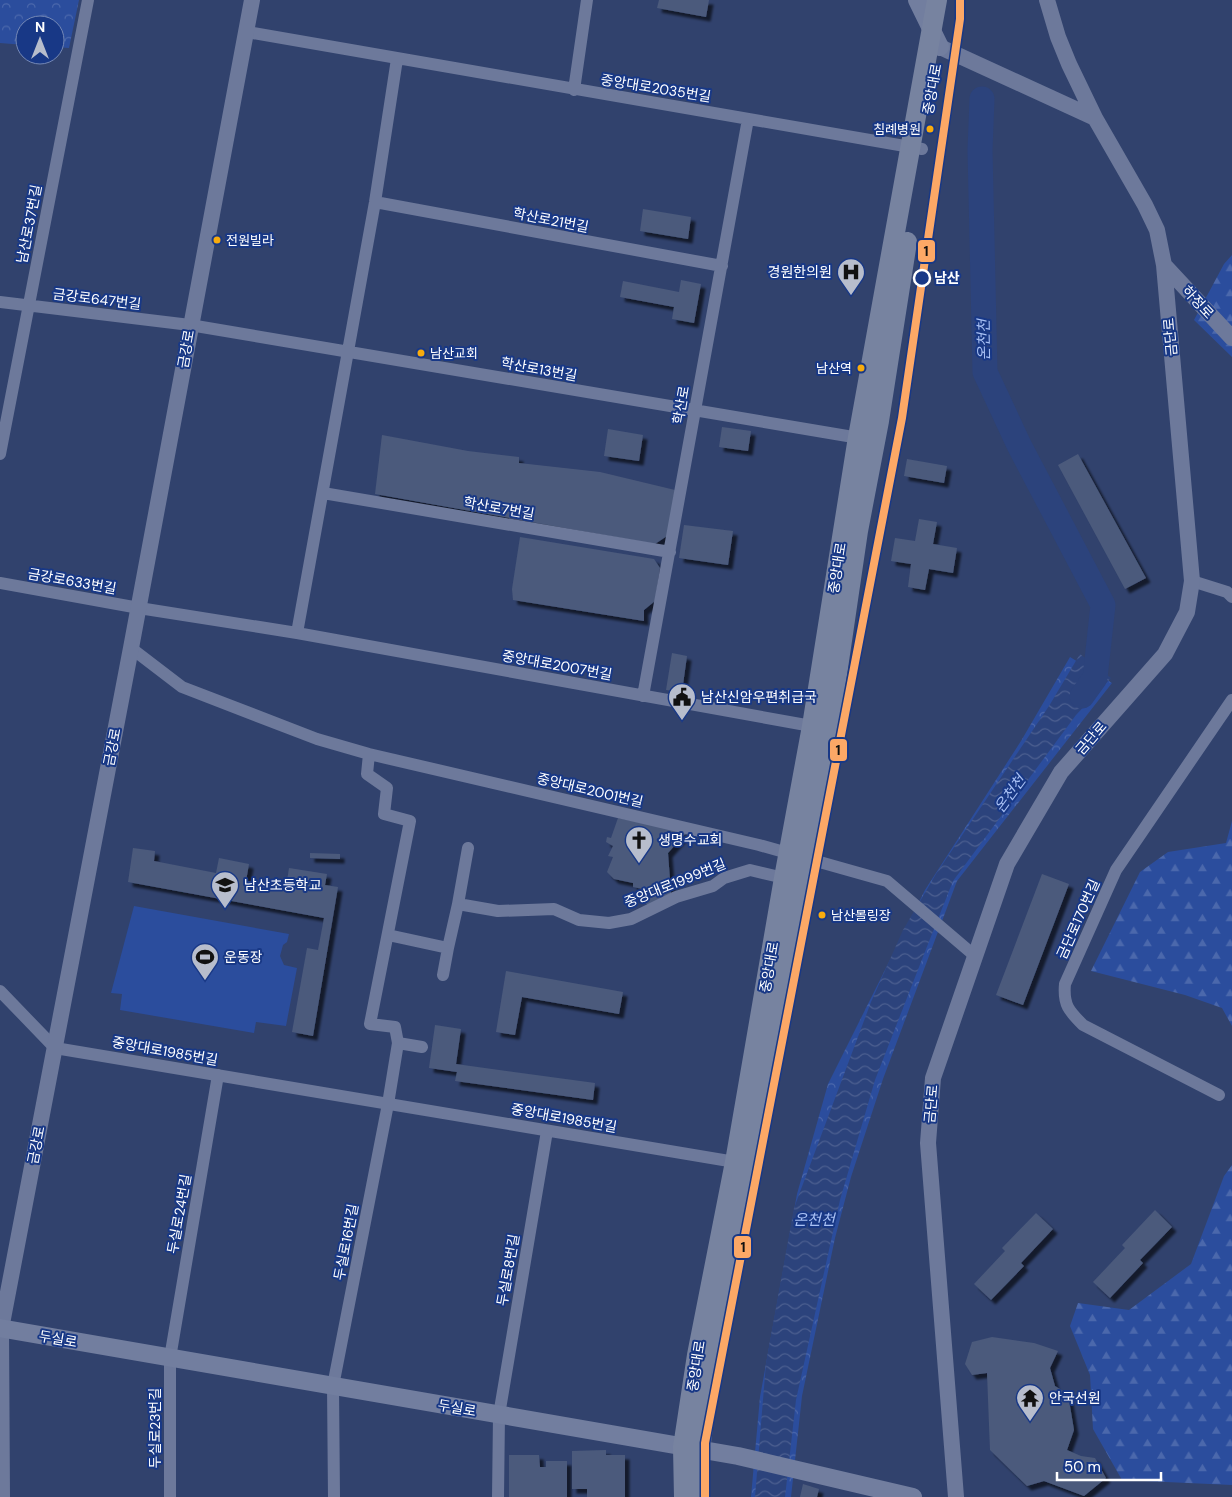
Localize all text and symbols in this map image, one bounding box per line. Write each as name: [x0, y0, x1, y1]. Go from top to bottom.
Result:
north arrow: [15, 15, 65, 65]
text: N: [35, 18, 45, 36]
street label: 중앙대로: [919, 62, 945, 116]
street label: 중앙대로2035번길: [599, 70, 713, 106]
place label: 침례병원: [873, 121, 921, 138]
marker: 침례병원: [925, 124, 935, 134]
street label: 남산로37번길: [13, 183, 45, 265]
street label: 학산로21번길: [512, 204, 590, 236]
place label: 전원빌라: [226, 232, 274, 249]
marker: 전원빌라: [212, 235, 222, 245]
line badge: 1: [917, 239, 936, 263]
text: 1: [923, 242, 929, 260]
hospital icon: 경원한의원: [836, 257, 866, 296]
place label: 경원한의원: [768, 263, 832, 281]
marker: 남산: [913, 269, 931, 287]
place label: 남산: [934, 269, 960, 287]
street label: 하정로: [1178, 282, 1218, 322]
street label: 금강로647번길: [52, 285, 142, 313]
water label: 온천천: [974, 317, 994, 361]
street label: 금단로: [1159, 317, 1181, 357]
street label: 금강로: [174, 328, 198, 370]
place label: 남산교회: [430, 345, 478, 362]
marker: 남산교회: [416, 348, 426, 358]
street label: 학산로13번길: [499, 353, 579, 385]
place label: 남산역: [816, 360, 852, 377]
marker: 남산역: [856, 363, 866, 373]
street label: 학산로: [669, 384, 693, 426]
street label: 학산로7번길: [462, 493, 536, 523]
street label: 중앙대로: [824, 541, 850, 595]
street label: 금강로633번길: [26, 564, 118, 598]
street label: 중앙대로2007번길: [500, 646, 614, 684]
public building icon: 남산신암우편취급국: [667, 682, 697, 721]
place label: 남산신암우편취급국: [701, 688, 817, 706]
street label: 금단로: [1072, 717, 1111, 758]
street label: 금강로: [99, 726, 125, 768]
line badge: 1: [829, 738, 848, 762]
text: 1: [835, 741, 841, 759]
street label: 중앙대로2001번길: [535, 769, 645, 811]
water label: 온천천: [990, 770, 1032, 817]
church icon: 생명수교회: [624, 825, 654, 864]
place label: 생명수교회: [658, 831, 722, 849]
street label: 중앙대로1999번길: [622, 854, 728, 912]
school or university icon: 남산초등학교: [210, 870, 240, 909]
place label: 남산초등학교: [244, 876, 321, 894]
street label: 금단로170번길: [1052, 876, 1104, 962]
place label: 남산볼링장: [831, 907, 891, 924]
marker: 남산볼링장: [817, 910, 827, 920]
street label: 중앙대로: [756, 940, 782, 994]
sports icon: 운동장: [190, 942, 220, 981]
place label: 운동장: [224, 948, 263, 966]
street label: 중앙대로1985번길: [111, 1033, 219, 1069]
street label: 금단로: [920, 1084, 942, 1124]
street label: 중앙대로1985번길: [510, 1100, 618, 1136]
street label: 금강로: [23, 1124, 49, 1166]
street label: 두실로24번길: [163, 1173, 195, 1255]
street label: 두실로16번길: [330, 1202, 362, 1282]
water label: 온천천: [793, 1210, 837, 1230]
street label: 두실로8번길: [493, 1233, 523, 1307]
line badge: 1: [733, 1235, 752, 1259]
text: 1: [740, 1238, 746, 1256]
street label: 두실로: [37, 1327, 79, 1351]
street label: 중앙대로: [683, 1339, 709, 1393]
temple icon: 안국선원: [1015, 1383, 1045, 1422]
street label: 두실로23번길: [146, 1388, 164, 1468]
place label: 안국선원: [1049, 1389, 1101, 1407]
street label: 두실로: [436, 1396, 478, 1420]
scale bar: [1057, 1450, 1161, 1482]
text: 50 m: [1064, 1457, 1101, 1477]

